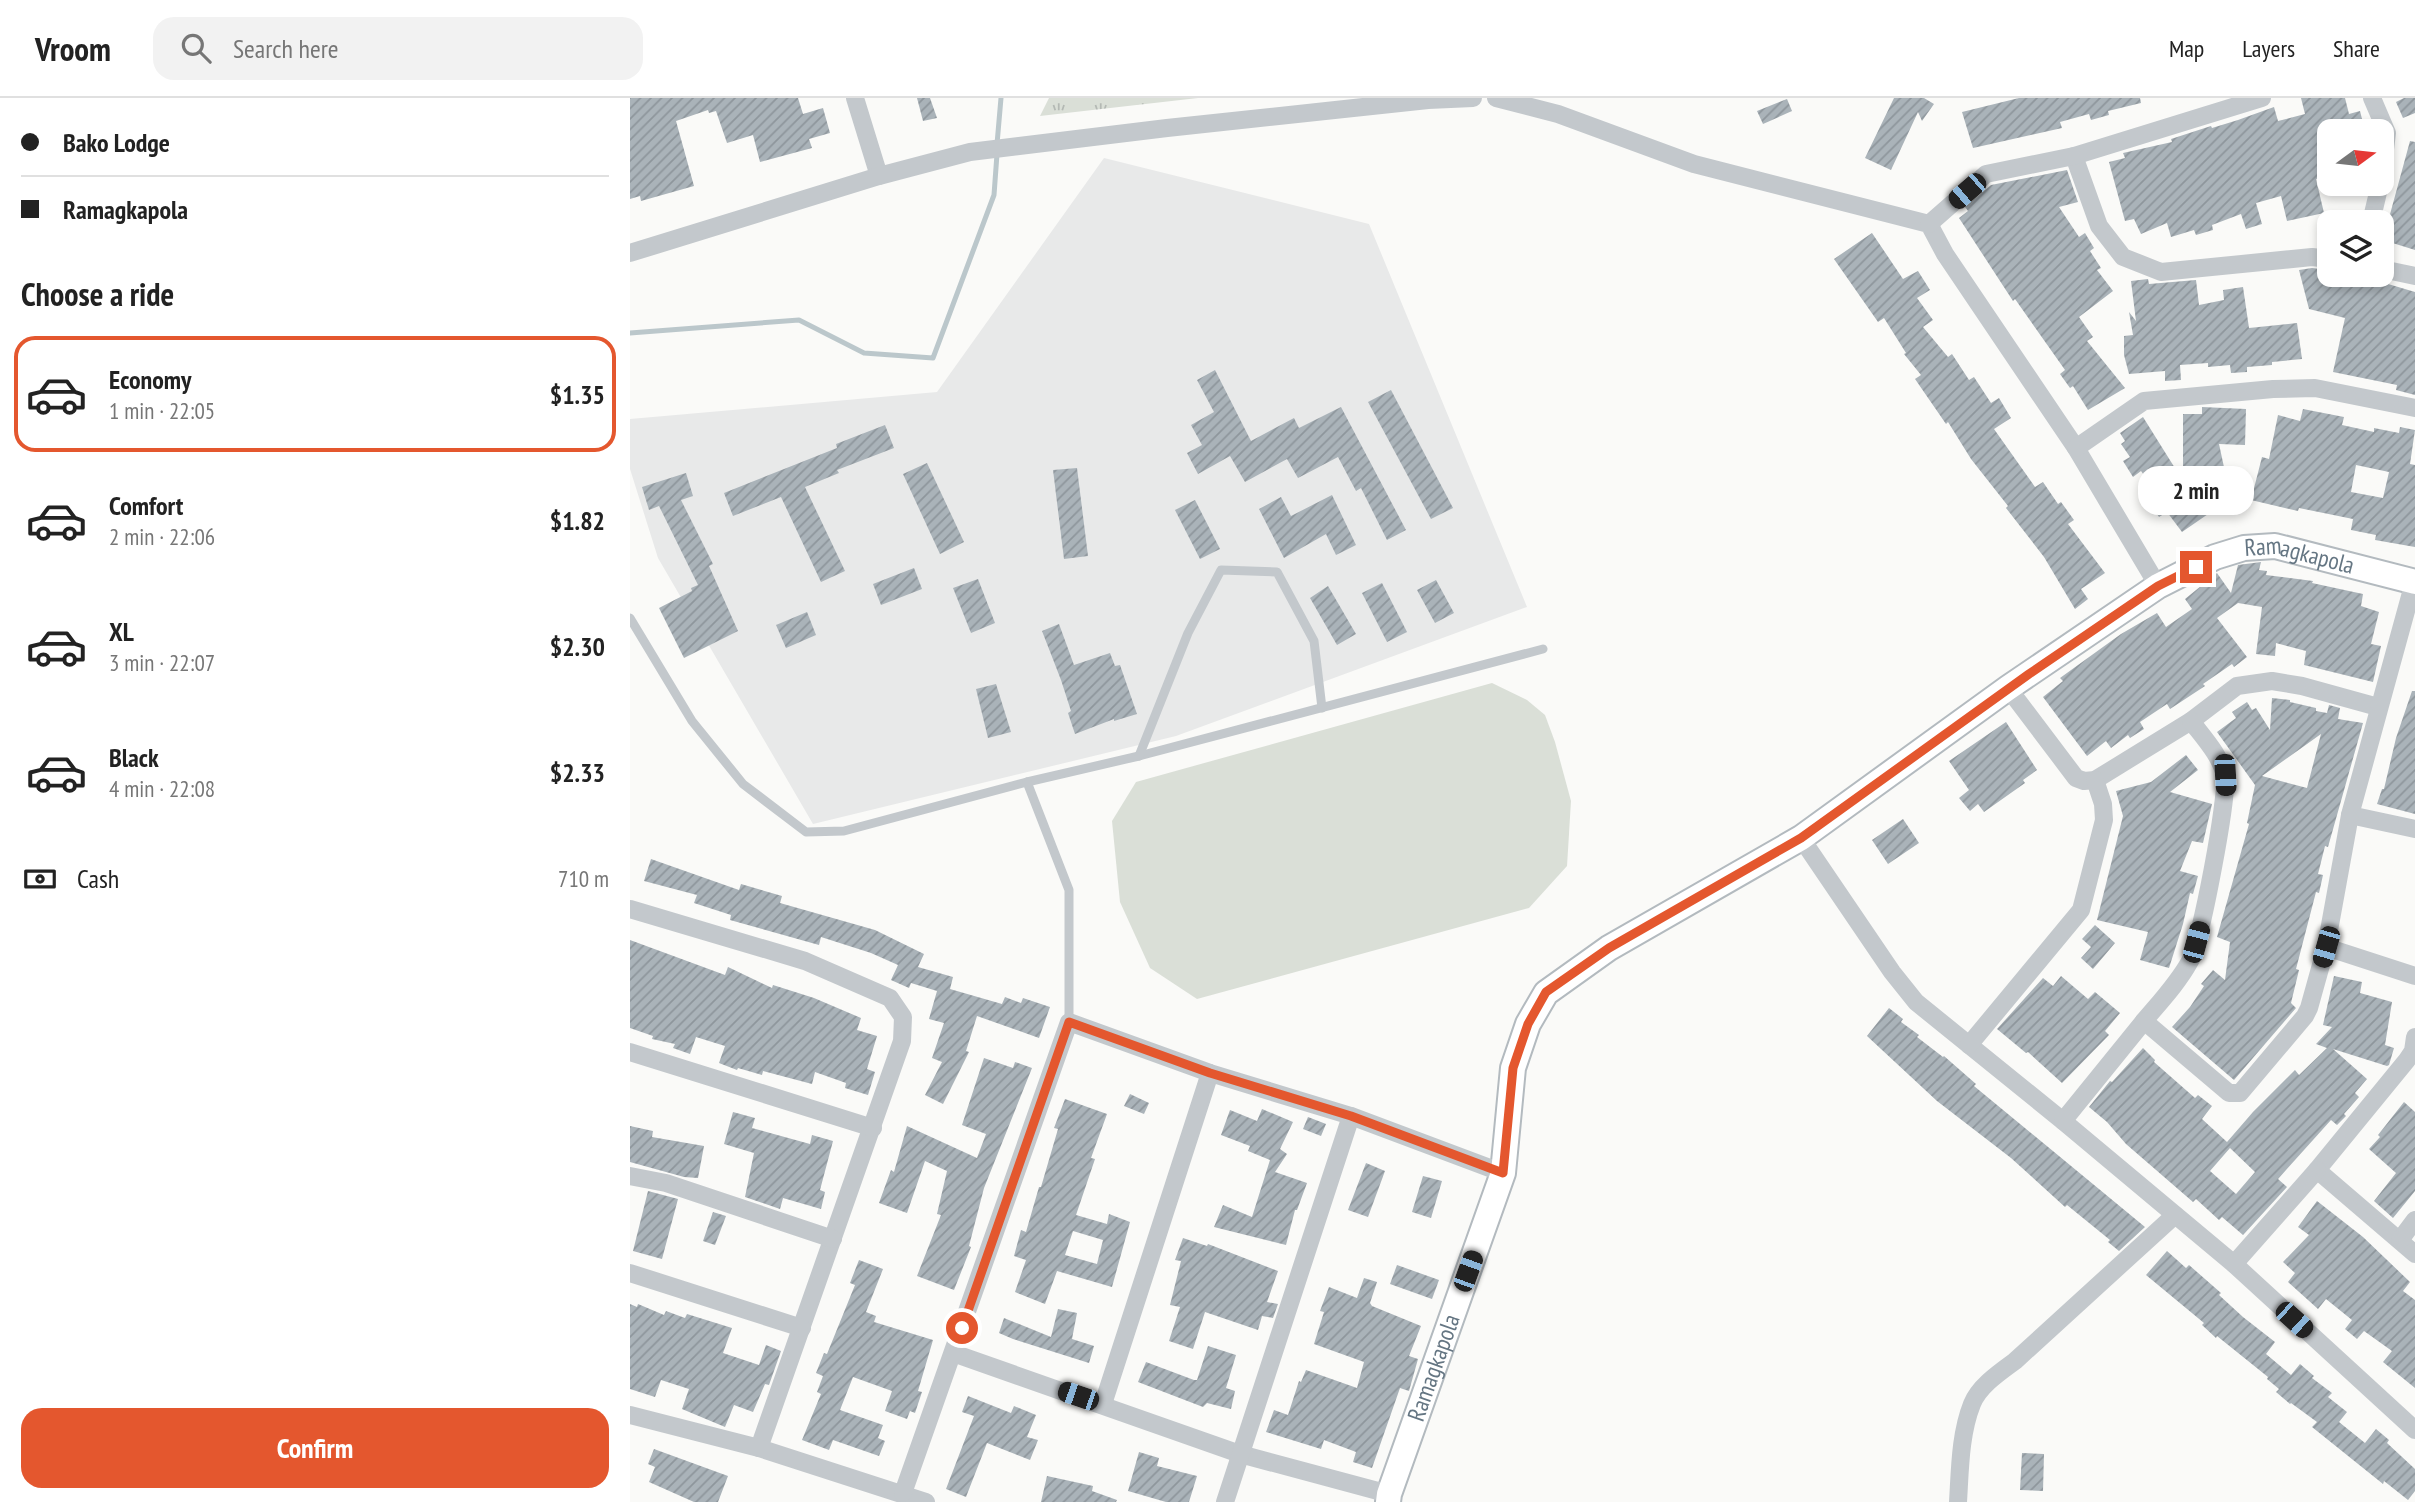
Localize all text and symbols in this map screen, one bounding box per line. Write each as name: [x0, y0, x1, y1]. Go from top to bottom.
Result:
search box: [153, 17, 643, 80]
text: Vroom: [35, 27, 111, 70]
icon: search: [177, 29, 215, 67]
text: Search here: [233, 32, 339, 65]
text: Map: [2169, 33, 2204, 64]
text: Layers: [2242, 33, 2295, 64]
text: Share: [2333, 33, 2380, 64]
north arrow: [2317, 119, 2394, 196]
map controls: [2317, 119, 2394, 287]
text: Bako Lodge: [63, 126, 170, 159]
car: [1945, 169, 1990, 213]
text: Ramagkapola: [63, 193, 188, 226]
button: layers: [2317, 210, 2394, 287]
text: Choose a ride: [21, 273, 174, 315]
icon: car: [25, 363, 88, 426]
text: Economy: [109, 363, 191, 396]
text: $1.35: [550, 378, 605, 411]
text: 1 min · 22:05: [109, 396, 215, 425]
callout: 2 min: [2138, 466, 2254, 514]
text: 2 min: [2173, 476, 2219, 505]
icon: car: [25, 489, 88, 552]
text: Comfort: [109, 489, 183, 522]
text: $1.82: [550, 504, 605, 537]
text: 2 min · 22:06: [109, 522, 215, 551]
street label: Ramagkapola: [2244, 530, 2358, 581]
route end: [2180, 551, 2212, 583]
icon: car: [25, 615, 88, 678]
text: XL: [109, 615, 134, 648]
text: $2.30: [550, 630, 605, 663]
text: 3 min · 22:07: [109, 648, 215, 677]
icon: car: [25, 741, 88, 804]
text: Black: [109, 741, 159, 774]
car: [2214, 753, 2237, 797]
text: $2.33: [550, 756, 605, 789]
text: 4 min · 22:08: [109, 774, 215, 803]
icon: cash: [21, 860, 59, 898]
text: Cash: [77, 862, 119, 895]
text: 710 m: [558, 864, 609, 893]
car: [2181, 919, 2212, 965]
car: [2311, 924, 2342, 970]
car: [1451, 1248, 1486, 1294]
car: [2272, 1298, 2317, 1342]
street label: Ramagkapola: [1400, 1310, 1467, 1425]
route start: [946, 1312, 978, 1344]
car: [1055, 1379, 1102, 1413]
button: Confirm: [21, 1408, 609, 1488]

